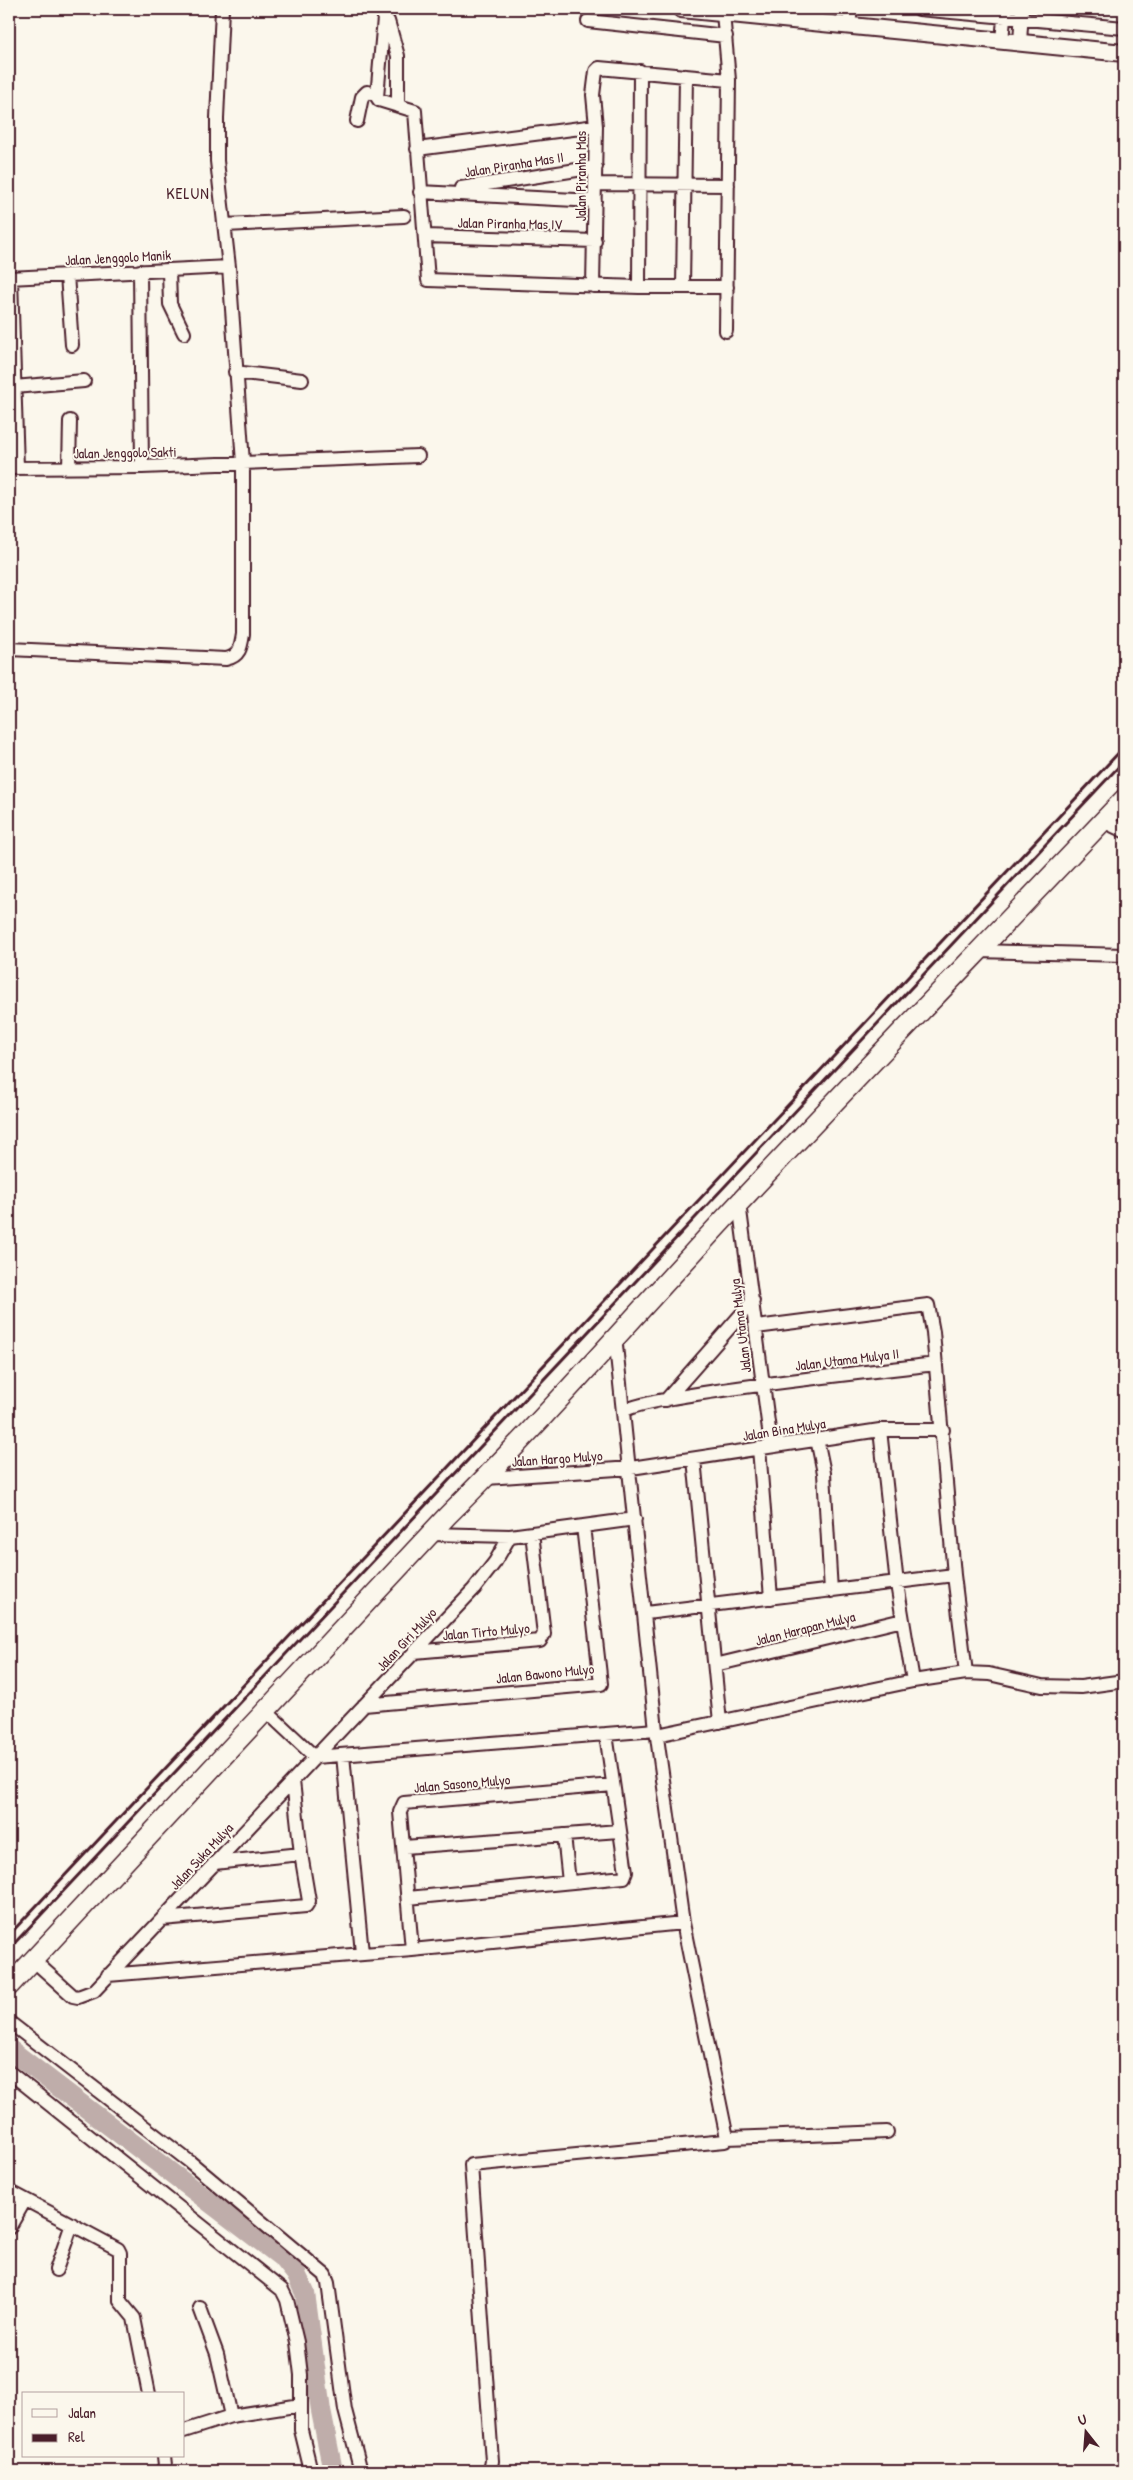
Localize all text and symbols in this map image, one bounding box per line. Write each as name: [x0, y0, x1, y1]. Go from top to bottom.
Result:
street label: Jalan Piranha Mas: [571, 131, 590, 221]
street label: Jalan Piranha Mas II: [463, 147, 565, 181]
district label: KELUN: [166, 182, 210, 204]
street label: Jalan Piranha Mas IV: [457, 213, 563, 233]
street label: Jalan Jenggolo Manik: [64, 245, 172, 270]
street label: Jalan Jenggolo Sakti: [73, 442, 177, 463]
street label: Jalan Utama Mulya: [725, 1277, 756, 1374]
street label: Jalan Utama Mulya II: [794, 1343, 900, 1376]
street label: Jalan Bina Mulya: [741, 1413, 828, 1446]
street label: Jalan Hargo Mulyo: [511, 1445, 604, 1472]
street label: Jalan Giri Mulyo: [372, 1603, 441, 1676]
street label: Jalan Harapan Mulya: [753, 1606, 858, 1651]
street label: Jalan Tirto Mulyo: [442, 1618, 531, 1645]
street label: Jalan Bawono Mulyo: [495, 1658, 595, 1689]
street label: Jalan Sasono Mulyo: [413, 1769, 511, 1798]
street label: Jalan Suka Mulya: [165, 1818, 238, 1894]
legend: [22, 2392, 185, 2458]
text: Jalan: [68, 2402, 96, 2423]
north arrow: [1060, 2408, 1110, 2458]
text: U: [1076, 2409, 1089, 2429]
text: Rel: [68, 2426, 85, 2447]

